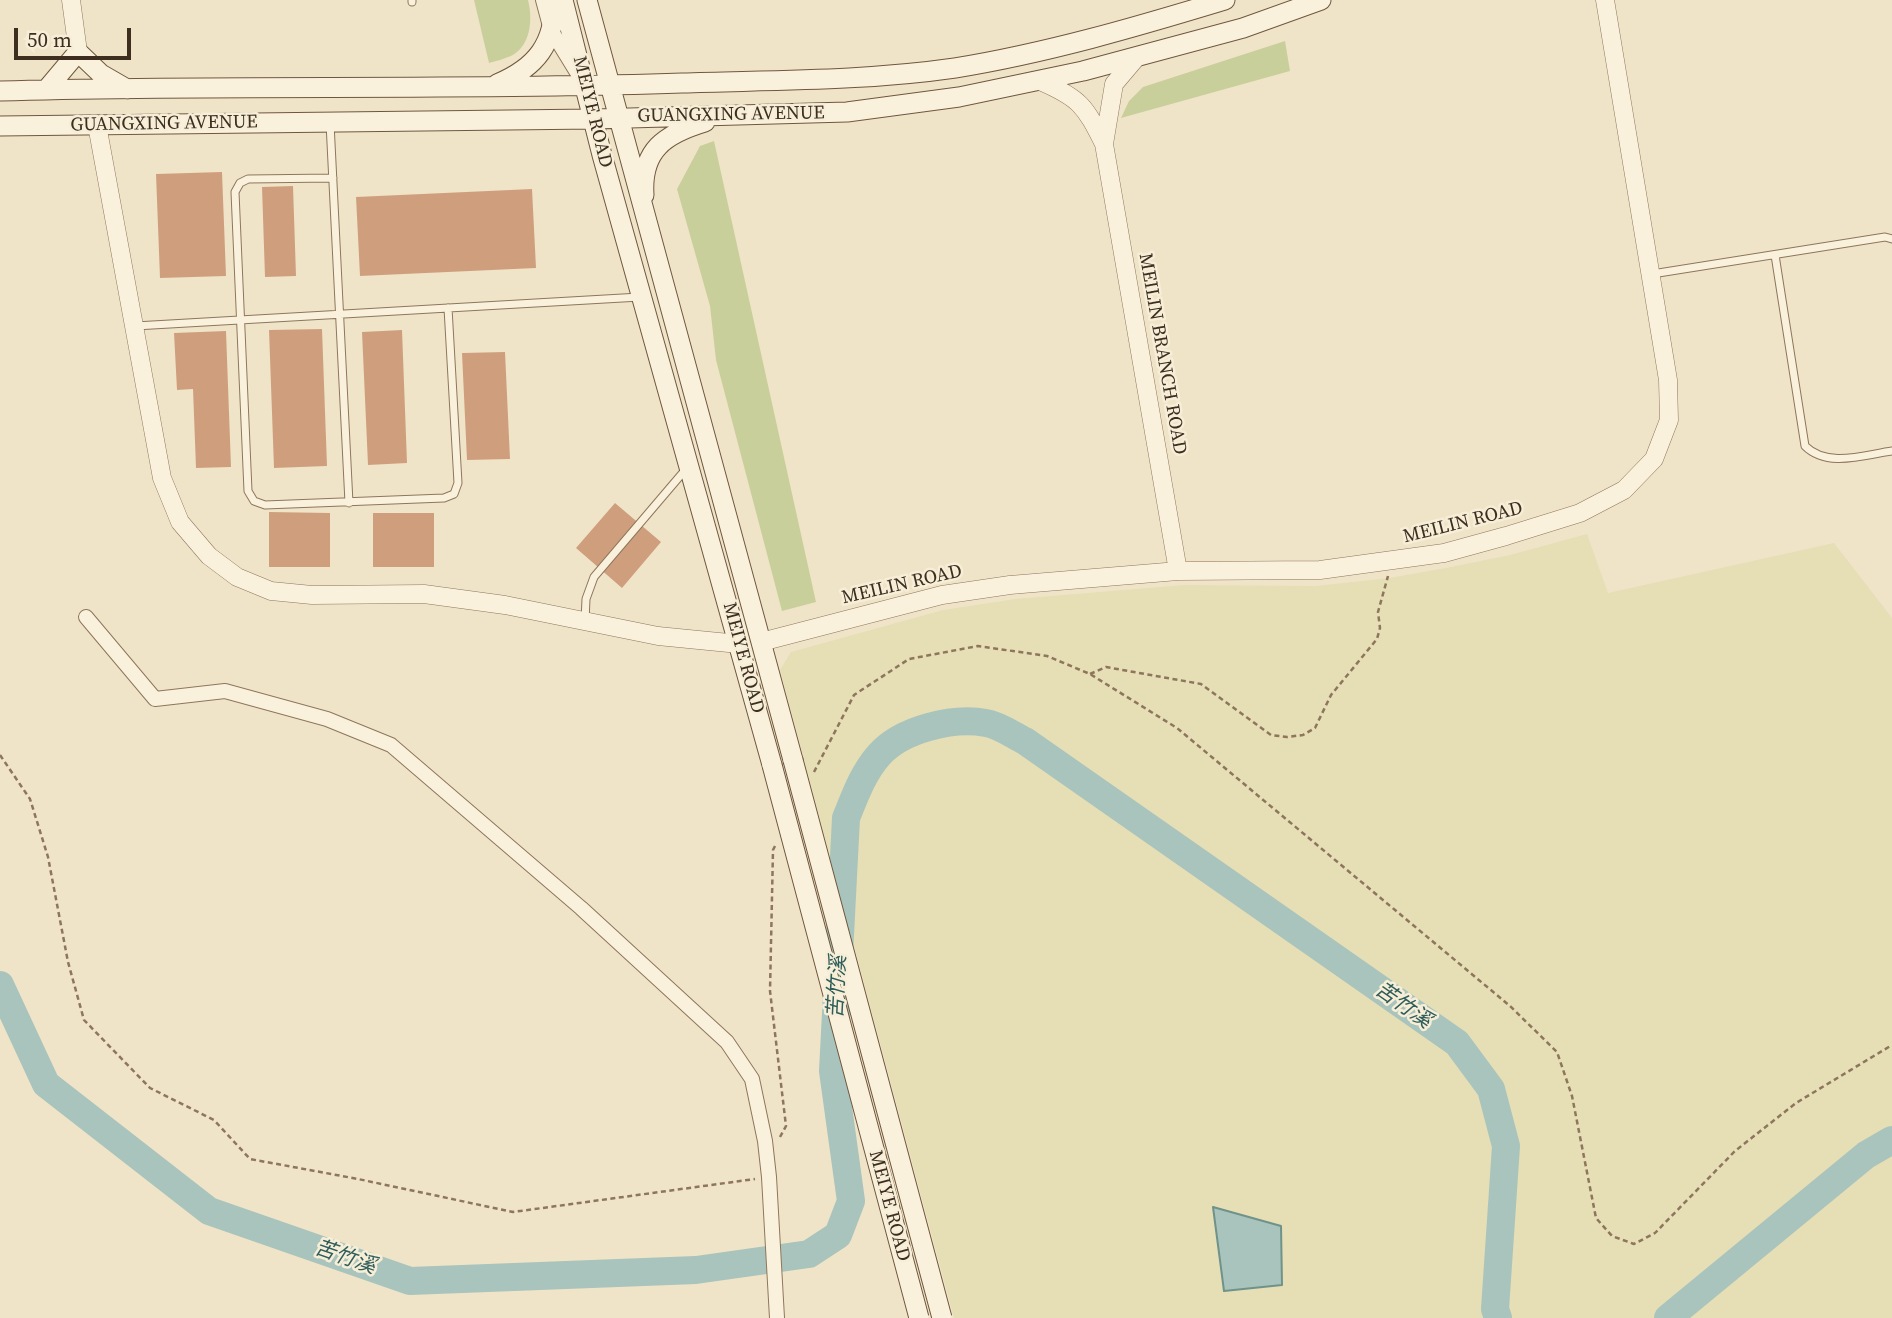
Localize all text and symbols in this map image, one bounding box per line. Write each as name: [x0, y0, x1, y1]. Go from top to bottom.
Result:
scale bar: [18, 14, 135, 58]
text: 50 m: [27, 25, 72, 54]
street label: MEIYE ROAD: [567, 54, 617, 170]
street label: GUANGXING AVENUE: [637, 102, 825, 128]
street label: GUANGXING AVENUE: [70, 111, 258, 137]
street label: MEILIN BRANCH ROAD: [1133, 252, 1191, 456]
street label: MEILIN ROAD: [1401, 497, 1525, 549]
street label: MEILIN ROAD: [840, 560, 964, 610]
street label: MEIYE ROAD: [717, 600, 769, 716]
water label: 苦竹溪: [824, 955, 852, 1019]
water label: 苦竹溪: [1370, 978, 1436, 1034]
street label: MEIYE ROAD: [863, 1148, 915, 1264]
water label: 苦竹溪: [311, 1236, 379, 1280]

